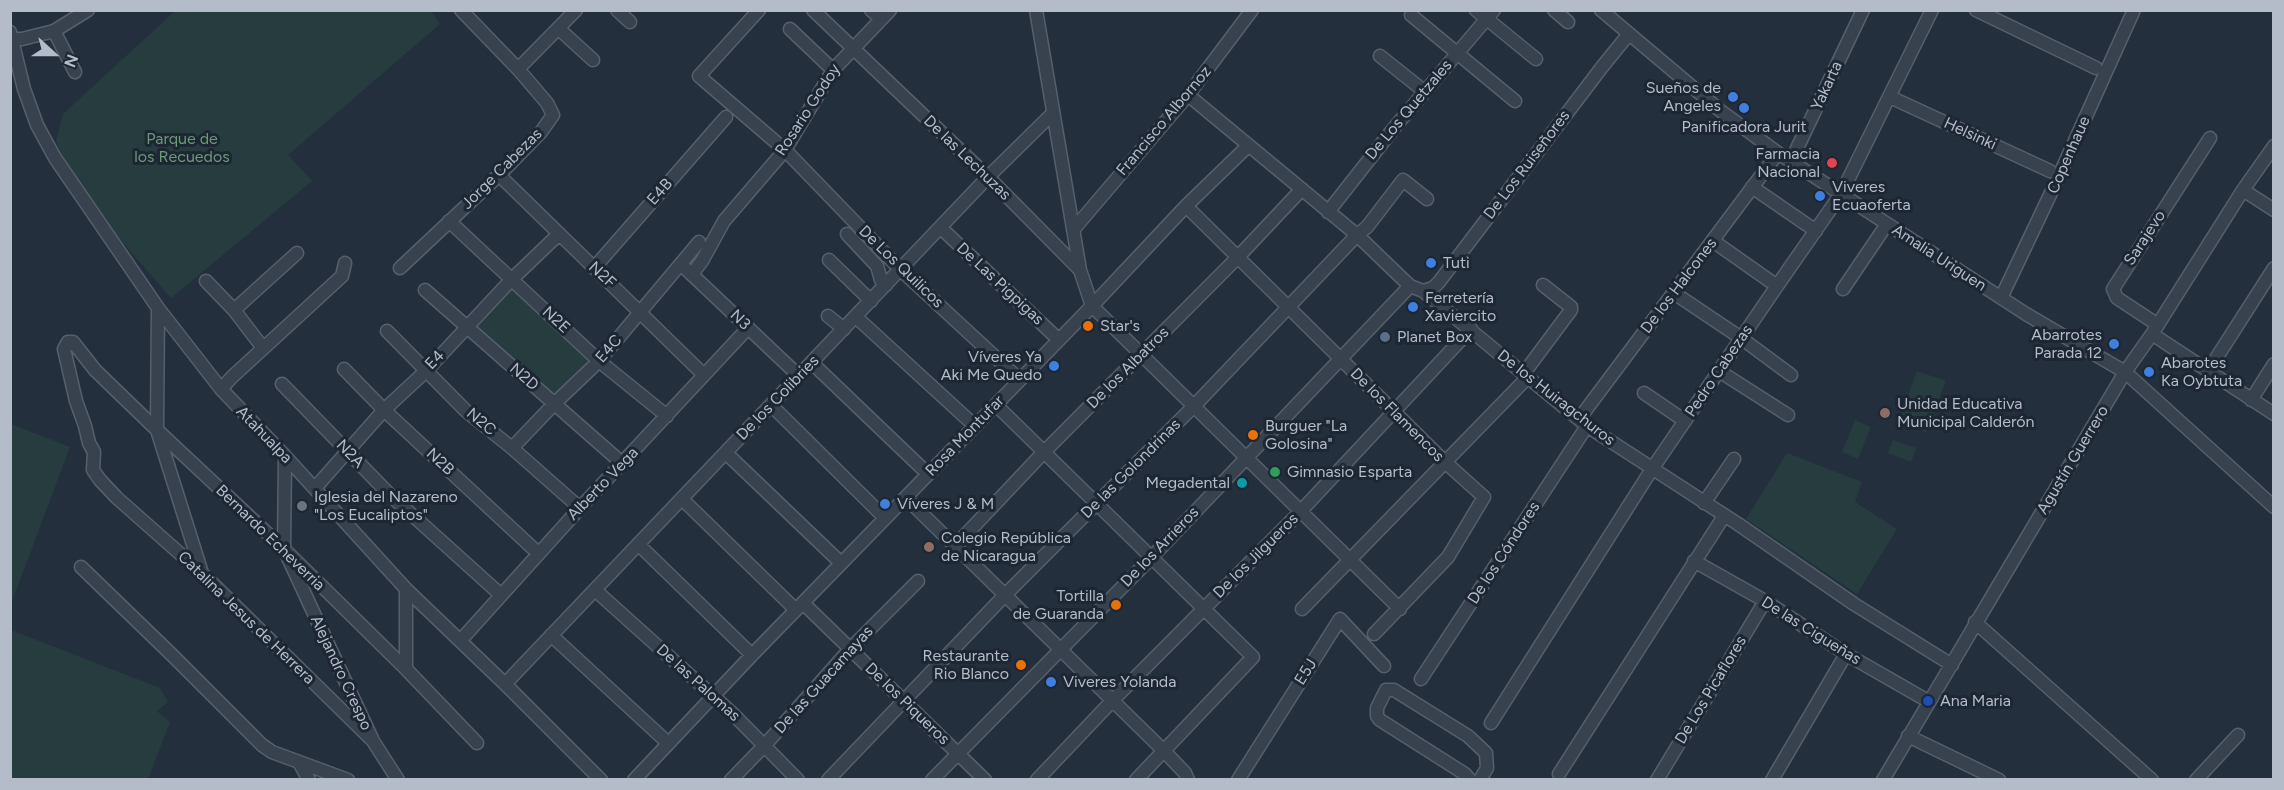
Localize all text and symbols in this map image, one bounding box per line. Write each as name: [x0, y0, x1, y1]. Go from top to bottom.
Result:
north arrow: [24, 24, 84, 84]
text: N: [60, 51, 82, 70]
street label: De Los Quetzales: [1362, 56, 1456, 164]
street label: Yakarta: [1807, 58, 1847, 114]
street label: Rosario Godoy: [771, 61, 845, 159]
street label: Francisco Albornoz: [1113, 62, 1215, 180]
place label: Sueños de Angeles: [1646, 78, 1721, 116]
marker: Sueños de Angeles: [1726, 90, 1740, 104]
marker: Panificadora Jurit: [1737, 101, 1751, 115]
street label: De Los Ruiseñores: [1480, 107, 1574, 223]
street label: De las Lechuzas: [919, 112, 1015, 204]
street label: Helsinki: [1941, 113, 1999, 155]
street label: Copenhaue: [2043, 113, 2095, 197]
place label: Panificadora Jurit: [1682, 117, 1806, 137]
street label: Jorge Cabezas: [458, 125, 546, 213]
park label: Parque de los Recuedos: [134, 129, 230, 167]
place label: Farmacia Nacional: [1756, 144, 1820, 182]
marker: Farmacia Nacional: [1825, 156, 1839, 170]
street label: E4B: [643, 175, 677, 209]
place label: Viveres Ecuaoferta: [1832, 177, 1911, 215]
marker: Viveres Ecuaoferta: [1813, 189, 1827, 203]
street label: Sarajevo: [2120, 207, 2170, 269]
street label: Amalia Uriguen: [1888, 220, 1990, 296]
street label: De Los Quilicos: [855, 222, 947, 312]
street label: De los Halcones: [1637, 234, 1721, 338]
street label: De Las Pigpigas: [952, 239, 1048, 329]
place label: Tuti: [1443, 253, 1470, 273]
marker: Tuti: [1424, 256, 1438, 270]
street label: N2F: [584, 258, 620, 292]
place label: Ferretería Xaviercito: [1425, 288, 1496, 326]
marker: Ferretería Xaviercito: [1406, 300, 1420, 314]
street label: N2E: [538, 302, 574, 338]
street label: N3: [726, 306, 754, 334]
place label: Star's: [1100, 316, 1140, 336]
marker: Star's: [1081, 319, 1095, 333]
street label: Pedro Cabezas: [1681, 321, 1757, 421]
street label: De los Albatros: [1083, 323, 1173, 413]
place label: Abarrotes Parada 12: [2031, 325, 2102, 363]
place label: Planet Box: [1397, 327, 1472, 347]
marker: Planet Box: [1378, 330, 1392, 344]
street label: E4C: [592, 331, 626, 367]
marker: Abarrotes Parada 12: [2107, 337, 2121, 351]
street label: E4: [421, 346, 449, 374]
street label: De los Huiragchuros: [1493, 346, 1619, 450]
place label: Víveres Ya Aki Me Quedo: [941, 347, 1042, 385]
street label: De los Colibries: [733, 352, 823, 444]
place label: Abarotes Ka Oybtuta: [2161, 353, 2242, 391]
street label: N2D: [505, 359, 543, 395]
marker: Víveres Ya Aki Me Quedo: [1047, 359, 1061, 373]
street label: De los Flamencos: [1346, 364, 1448, 466]
marker: Abarotes Ka Oybtuta: [2142, 365, 2156, 379]
street label: Rosa Montufar: [922, 392, 1008, 480]
place label: Unidad Educativa Municipal Calderón: [1897, 394, 2035, 432]
street label: Atahualpa: [232, 402, 296, 468]
street label: Agustín Guerrero: [2033, 402, 2113, 518]
street label: N2C: [462, 404, 500, 440]
marker: Unidad Educativa Municipal Calderón: [1878, 406, 1892, 420]
street label: De las Golondrinas: [1077, 415, 1185, 523]
place label: Burguer "La Golosina": [1265, 416, 1347, 454]
marker: Burguer "La Golosina": [1246, 428, 1260, 442]
street label: N2A: [332, 436, 368, 472]
street label: N2B: [422, 444, 458, 480]
street label: Alberto Vega: [563, 444, 643, 524]
place label: Gimnasio Esparta: [1287, 462, 1412, 482]
marker: Gimnasio Esparta: [1268, 465, 1282, 479]
place label: Megadental: [1145, 473, 1230, 493]
marker: Megadental: [1235, 476, 1249, 490]
street label: Bernardo Echeverria: [211, 481, 329, 595]
place label: Iglesia del Nazareno "Los Eucaliptos": [314, 487, 458, 525]
place label: Víveres J & M: [897, 494, 994, 514]
marker: Víveres J & M: [878, 497, 892, 511]
street label: De los Cóndores: [1464, 498, 1544, 608]
marker: Iglesia del Nazareno "Los Eucaliptos": [295, 499, 309, 513]
street label: De los Arrieros: [1117, 503, 1203, 591]
street label: De los Jilgueros: [1209, 509, 1303, 603]
place label: Colegio República de Nicaragua: [941, 528, 1071, 566]
marker: Colegio República de Nicaragua: [922, 540, 936, 554]
street label: Catalina Jesus de Herrera: [174, 548, 318, 688]
place label: Tortilla de Guaranda: [1013, 586, 1104, 624]
street label: De las Cigueñas: [1758, 593, 1864, 669]
marker: Tortilla de Guaranda: [1109, 598, 1123, 612]
street label: Alejandro Crespo: [306, 613, 376, 733]
street label: De las Guacamayas: [771, 622, 877, 738]
street label: De Los Picaflores: [1671, 632, 1751, 748]
street label: De las Palomas: [652, 640, 744, 726]
place label: Restaurante Rio Blanco: [922, 646, 1009, 684]
street label: E5J: [1291, 656, 1321, 688]
marker: Restaurante Rio Blanco: [1014, 658, 1028, 672]
street label: De los Piqueros: [861, 659, 953, 749]
place label: Viveres Yolanda: [1063, 672, 1176, 692]
marker: Viveres Yolanda: [1044, 675, 1058, 689]
place label: Ana Maria: [1940, 691, 2011, 711]
marker: Ana Maria: [1921, 694, 1935, 708]

